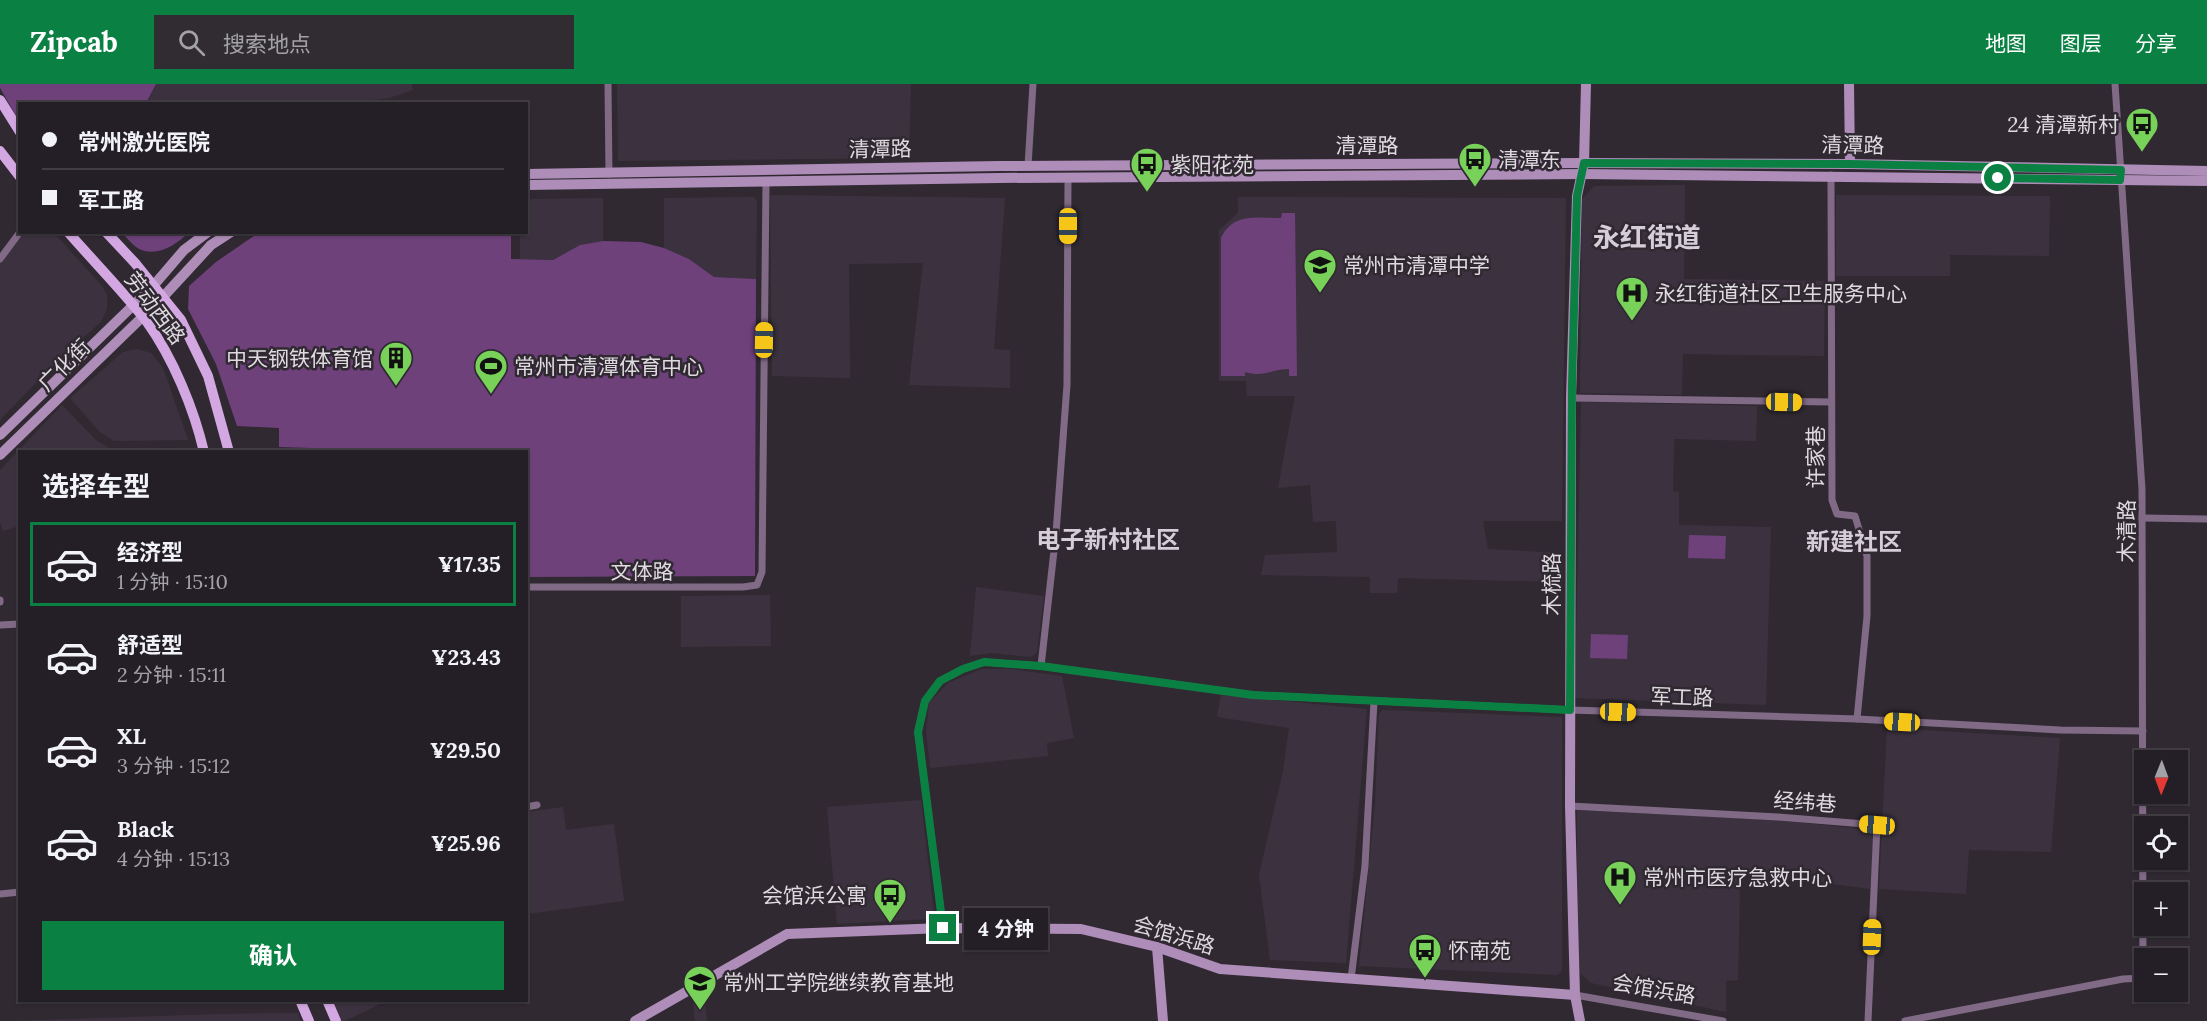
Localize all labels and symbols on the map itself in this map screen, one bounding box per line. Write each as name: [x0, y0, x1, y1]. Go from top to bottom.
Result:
bus stop icon: 24 清潭新村: [2124, 106, 2160, 153]
place label: 24 清潭新村: [2007, 111, 2119, 138]
street label: 清潭路: [1821, 131, 1885, 159]
street label: 清潭路: [1336, 132, 1399, 159]
street label: 清潭路: [848, 135, 912, 163]
bus stop icon: 清潭东: [1457, 141, 1493, 188]
bus stop icon: 紫阳花苑: [1129, 146, 1165, 193]
place label: 清潭东: [1498, 146, 1561, 173]
place label: 紫阳花苑: [1170, 151, 1254, 178]
route start: [1984, 164, 2011, 191]
car: [1059, 208, 1077, 244]
district label: 永红街道: [1593, 220, 1701, 254]
school or university icon: 常州市清潭中学: [1302, 247, 1338, 294]
place label: 常州市清潭中学: [1343, 252, 1490, 279]
street label: 劳动西路: [119, 266, 191, 350]
hospital icon: 永红街道社区卫生服务中心: [1614, 275, 1650, 322]
place label: 永红街道社区卫生服务中心: [1655, 280, 1907, 307]
car: [755, 322, 773, 358]
street label: 广化街: [32, 333, 96, 397]
building icon: 中天钢铁体育馆: [378, 340, 414, 387]
place label: 中天钢铁体育馆: [226, 345, 373, 372]
sports icon: 常州市清潭体育中心: [473, 348, 509, 395]
place label: 常州市清潭体育中心: [514, 353, 703, 380]
car: [1766, 393, 1802, 411]
street label: 许家巷: [1802, 426, 1829, 489]
street label: 木清路: [2113, 500, 2140, 563]
district label: 电子新村社区: [1036, 524, 1180, 555]
district label: 新建社区: [1806, 526, 1902, 557]
street label: 木梳路: [1538, 553, 1565, 616]
street label: 文体路: [611, 558, 674, 585]
street label: 军工路: [1650, 682, 1714, 712]
car: [1600, 702, 1636, 722]
car: [1884, 712, 1920, 732]
north arrow: [2134, 750, 2188, 804]
street label: 经纬巷: [1773, 786, 1837, 818]
car: [1858, 814, 1896, 836]
hospital icon: 常州市医疗急救中心: [1602, 859, 1638, 906]
place label: 常州市医疗急救中心: [1643, 864, 1832, 891]
bus stop icon: 会馆浜公寓: [872, 877, 908, 924]
place label: 会馆浜公寓: [762, 882, 867, 909]
callout: 4 分钟: [964, 907, 1048, 949]
street label: 会馆浜路: [1130, 910, 1218, 960]
route end: [929, 914, 956, 941]
car: [1862, 919, 1882, 955]
bus stop icon: 怀南苑: [1407, 932, 1443, 979]
place label: 怀南苑: [1448, 937, 1511, 964]
school or university icon: 常州工学院继续教育基地: [682, 964, 718, 1011]
street label: 会馆浜路: [1610, 968, 1698, 1010]
place label: 常州工学院继续教育基地: [723, 969, 954, 996]

